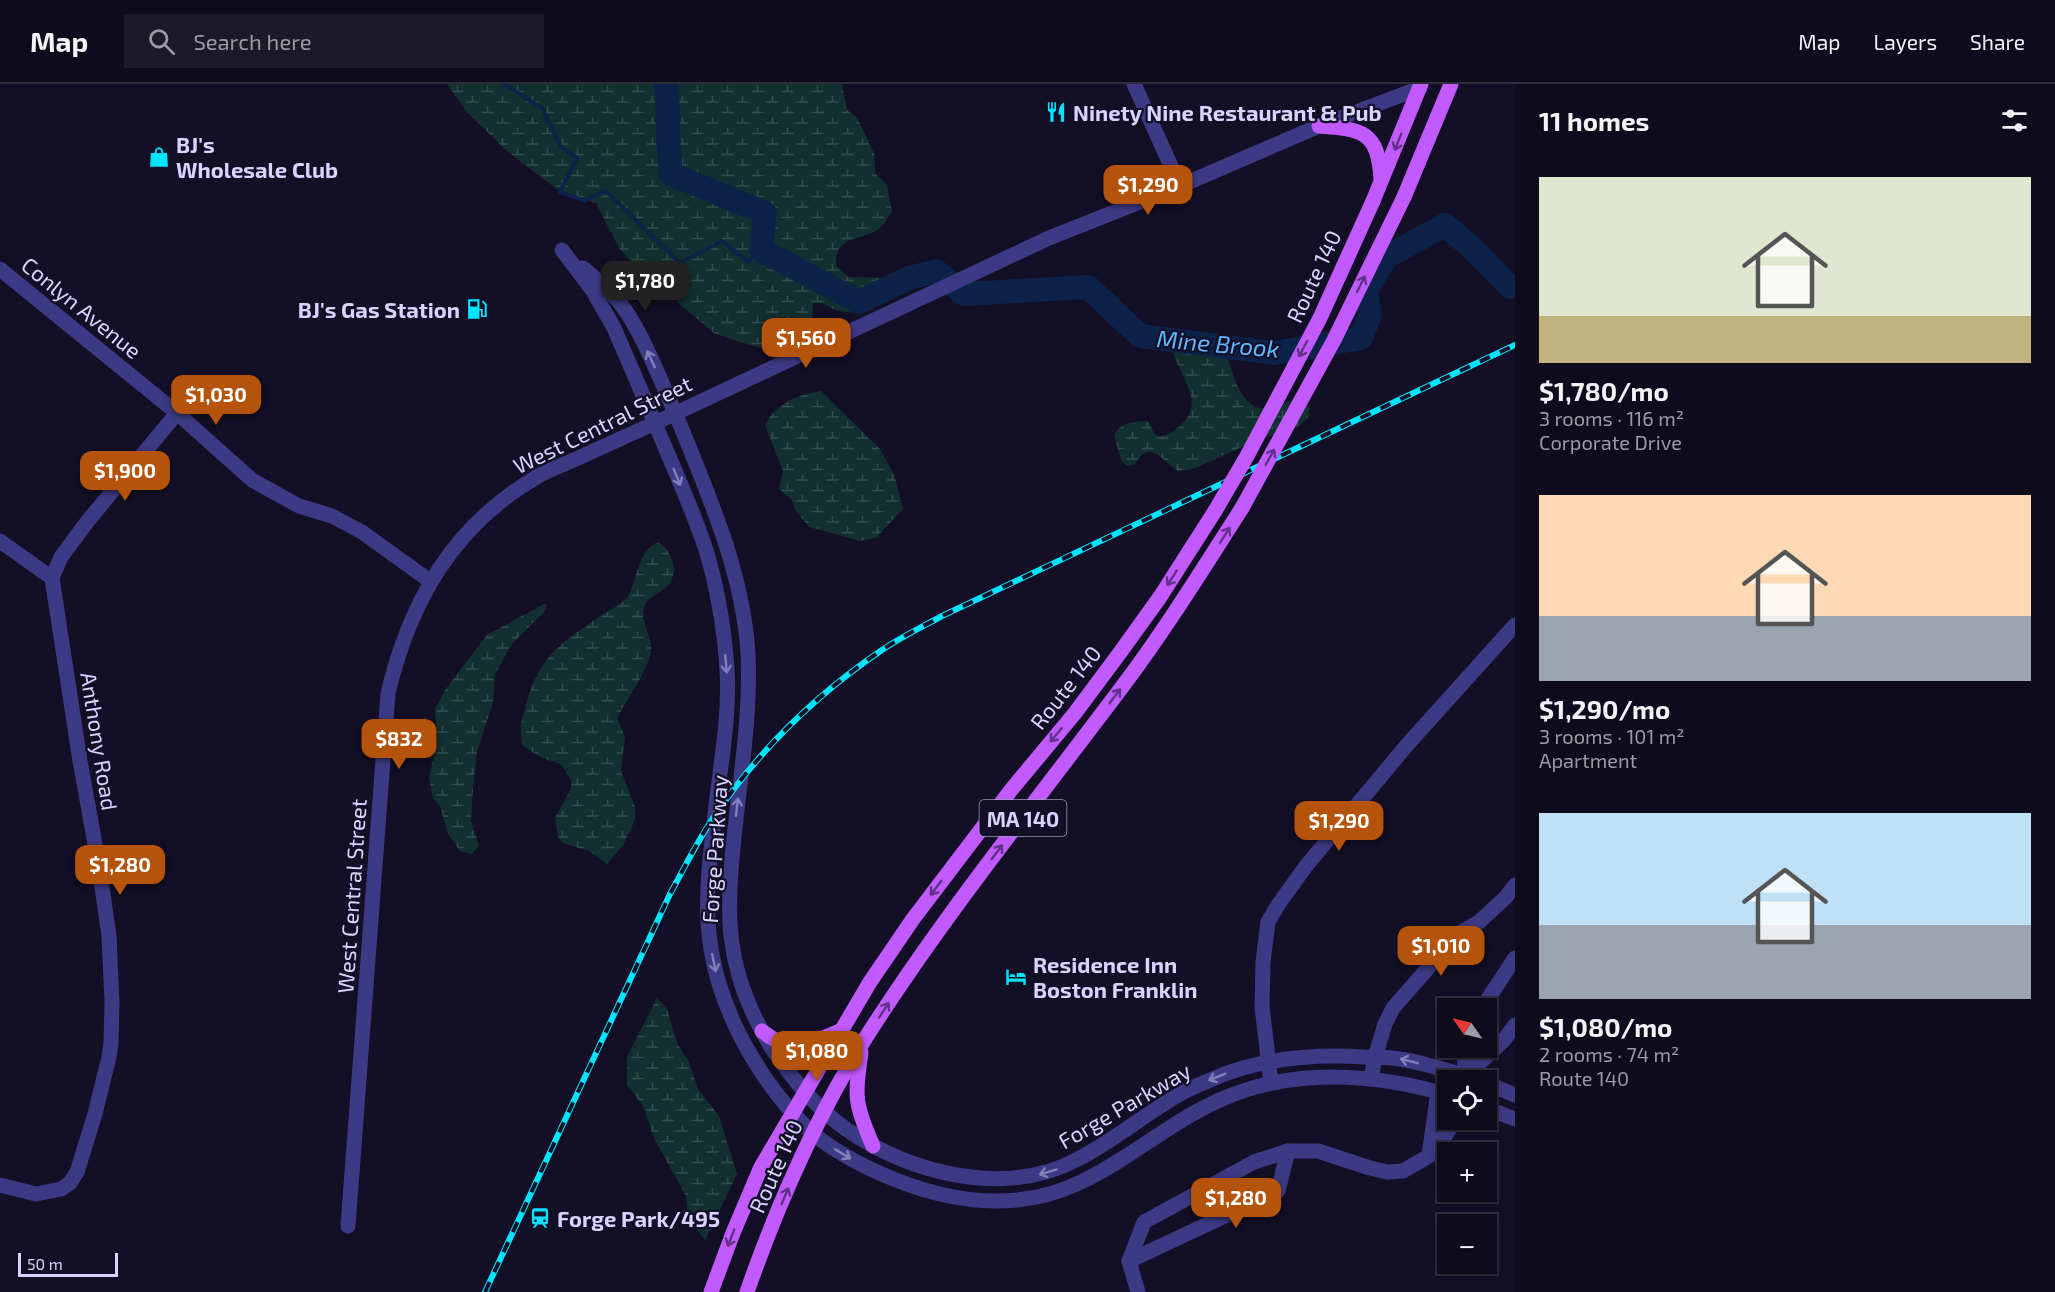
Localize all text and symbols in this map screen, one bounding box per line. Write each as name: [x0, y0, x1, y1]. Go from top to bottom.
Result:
search box: [124, 14, 544, 68]
text: Map: [30, 24, 88, 58]
icon: search: [145, 25, 178, 58]
text: Search here: [193, 28, 312, 54]
text: Map: [1798, 29, 1840, 54]
text: Layers: [1873, 29, 1937, 54]
text: Share: [1970, 29, 2025, 54]
place label: Ninety Nine Restaurant & Pub: [1073, 99, 1382, 126]
restaurant icon: Ninety Nine Restaurant & Pub: [1044, 100, 1068, 124]
icon: filters: [1998, 104, 2031, 137]
text: 11 homes: [1539, 105, 1649, 136]
place label: BJ's Wholesale Club: [176, 131, 338, 182]
one-way arrow: [1392, 132, 1403, 151]
shop icon: BJ's Wholesale Club: [147, 145, 171, 169]
pin: $1,290: [1099, 165, 1197, 216]
text: $1,290: [1117, 172, 1179, 196]
icon: home: [1731, 216, 1839, 324]
street label: Route 140: [1280, 226, 1346, 326]
street label: Conlyn Avenue: [17, 251, 147, 363]
pin: $1,780: [596, 261, 694, 312]
text: $1,780: [615, 268, 675, 292]
one-way arrow: [1356, 276, 1367, 294]
place label: BJ's Gas Station: [298, 296, 460, 322]
fuel station icon: BJ's Gas Station: [465, 297, 489, 321]
pin: $1,560: [757, 318, 855, 369]
water label: Mine Brook: [1156, 323, 1280, 363]
text: $1,560: [776, 325, 836, 349]
one-way arrow: [1297, 340, 1308, 358]
one-way arrow: [645, 351, 656, 369]
street label: West Central Street: [509, 370, 695, 478]
pin: $1,030: [167, 375, 265, 426]
text: $1,780/mo: [1539, 375, 1669, 406]
text: $1,030: [185, 382, 247, 406]
text: 3 rooms · 116 m²: [1539, 406, 1684, 430]
text: Corporate Drive: [1539, 430, 1682, 454]
one-way arrow: [1265, 448, 1276, 466]
pin: $1,900: [76, 451, 174, 502]
text: $1,900: [94, 458, 156, 482]
one-way arrow: [672, 467, 683, 486]
one-way arrow: [1219, 527, 1231, 544]
icon: home: [1731, 534, 1839, 642]
one-way arrow: [1166, 569, 1178, 586]
street label: Route 140: [1024, 640, 1106, 734]
one-way arrow: [721, 654, 732, 674]
street label: Anthony Road: [76, 670, 124, 812]
one-way arrow: [1108, 688, 1121, 704]
text: $1,290/mo: [1539, 693, 1670, 724]
pin: $832: [363, 719, 435, 770]
text: 3 rooms · 101 m²: [1539, 724, 1685, 748]
text: $832: [375, 726, 423, 750]
one-way arrow: [1050, 727, 1063, 743]
text: Apartment: [1539, 748, 1637, 772]
street label: Forge Parkway: [696, 774, 732, 924]
one-way arrow: [732, 797, 743, 817]
street label: West Central Street: [331, 798, 371, 994]
road number: MA 140: [980, 800, 1066, 836]
pin: $1,290: [1290, 801, 1388, 852]
text: $1,290: [1308, 808, 1370, 832]
one-way arrow: [991, 844, 1004, 860]
pin: $1,280: [71, 845, 169, 896]
text: $1,280: [89, 852, 151, 876]
icon: home: [1731, 852, 1839, 960]
one-way arrow: [930, 880, 943, 896]
pin: $1,010: [1392, 926, 1490, 977]
text: $1,010: [1412, 933, 1470, 957]
place label: Residence Inn Boston Franklin: [1033, 951, 1198, 1002]
one-way arrow: [709, 953, 721, 972]
hotel icon: Residence Inn Boston Franklin: [1004, 965, 1028, 989]
north arrow: [1437, 998, 1497, 1058]
map controls: [1437, 998, 1497, 1274]
one-way arrow: [878, 1002, 890, 1019]
text: $1,080/mo: [1539, 1011, 1672, 1042]
pin: $1,080: [768, 1031, 866, 1082]
text: $1,080: [786, 1038, 848, 1062]
text: 2 rooms · 74 m²: [1539, 1042, 1679, 1066]
one-way arrow: [1400, 1055, 1419, 1067]
street label: Forge Parkway: [1053, 1056, 1195, 1153]
text: Route 140: [1539, 1066, 1629, 1090]
button: locate: [1437, 1070, 1497, 1130]
one-way arrow: [1209, 1072, 1227, 1083]
street label: Route 140: [743, 1115, 807, 1217]
button: +: [1437, 1142, 1497, 1202]
one-way arrow: [834, 1149, 851, 1161]
one-way arrow: [1039, 1167, 1058, 1178]
pin: $1,280: [1187, 1178, 1285, 1229]
text: $1,280: [1205, 1185, 1267, 1209]
one-way arrow: [780, 1187, 791, 1205]
place label: Forge Park/495: [557, 1205, 720, 1231]
station icon: Forge Park/495: [528, 1206, 552, 1230]
button: −: [1437, 1214, 1497, 1274]
one-way arrow: [725, 1228, 736, 1247]
scale bar: [18, 1250, 118, 1278]
text: 50 m: [27, 1254, 63, 1273]

